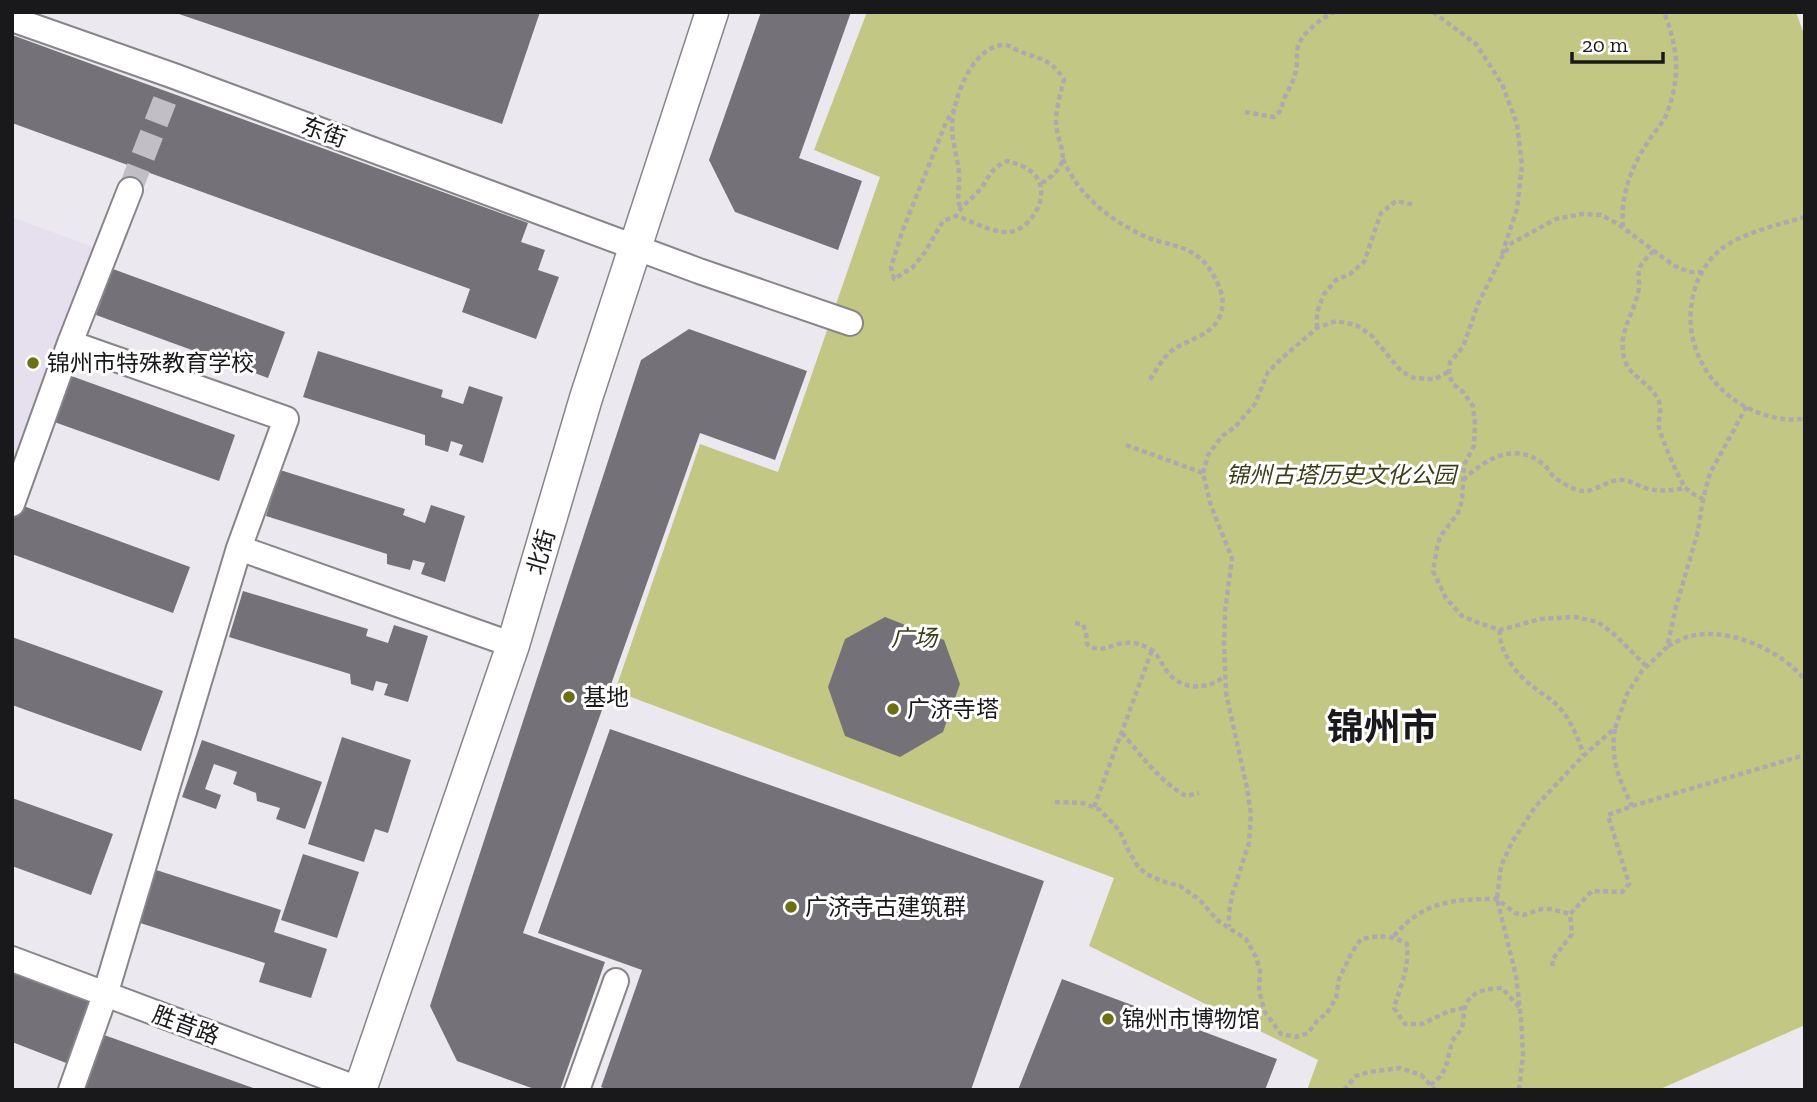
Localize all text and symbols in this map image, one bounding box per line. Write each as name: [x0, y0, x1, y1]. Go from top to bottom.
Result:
scale bar: [1572, 21, 1663, 65]
text: 20 m: [1582, 32, 1628, 57]
street label: 东街: [298, 111, 350, 153]
place label: 锦州市特殊教育学校: [47, 349, 254, 377]
marker: 锦州市特殊教育学校: [25, 355, 41, 371]
park label: 锦州古塔历史文化公园: [1226, 461, 1459, 489]
street label: 北街: [521, 526, 561, 578]
park label: 广场: [891, 624, 939, 652]
place label: 基地: [583, 683, 629, 711]
marker: 基地: [561, 689, 577, 705]
place label: 广济寺塔: [907, 695, 999, 723]
marker: 广济寺塔: [885, 701, 901, 717]
district label: 锦州市: [1327, 705, 1438, 749]
place label: 广济寺古建筑群: [805, 893, 966, 921]
marker: 广济寺古建筑群: [783, 899, 799, 915]
street label: 胜昔路: [149, 1000, 223, 1050]
place label: 锦州市博物馆: [1122, 1005, 1260, 1033]
marker: 锦州市博物馆: [1100, 1011, 1116, 1027]

